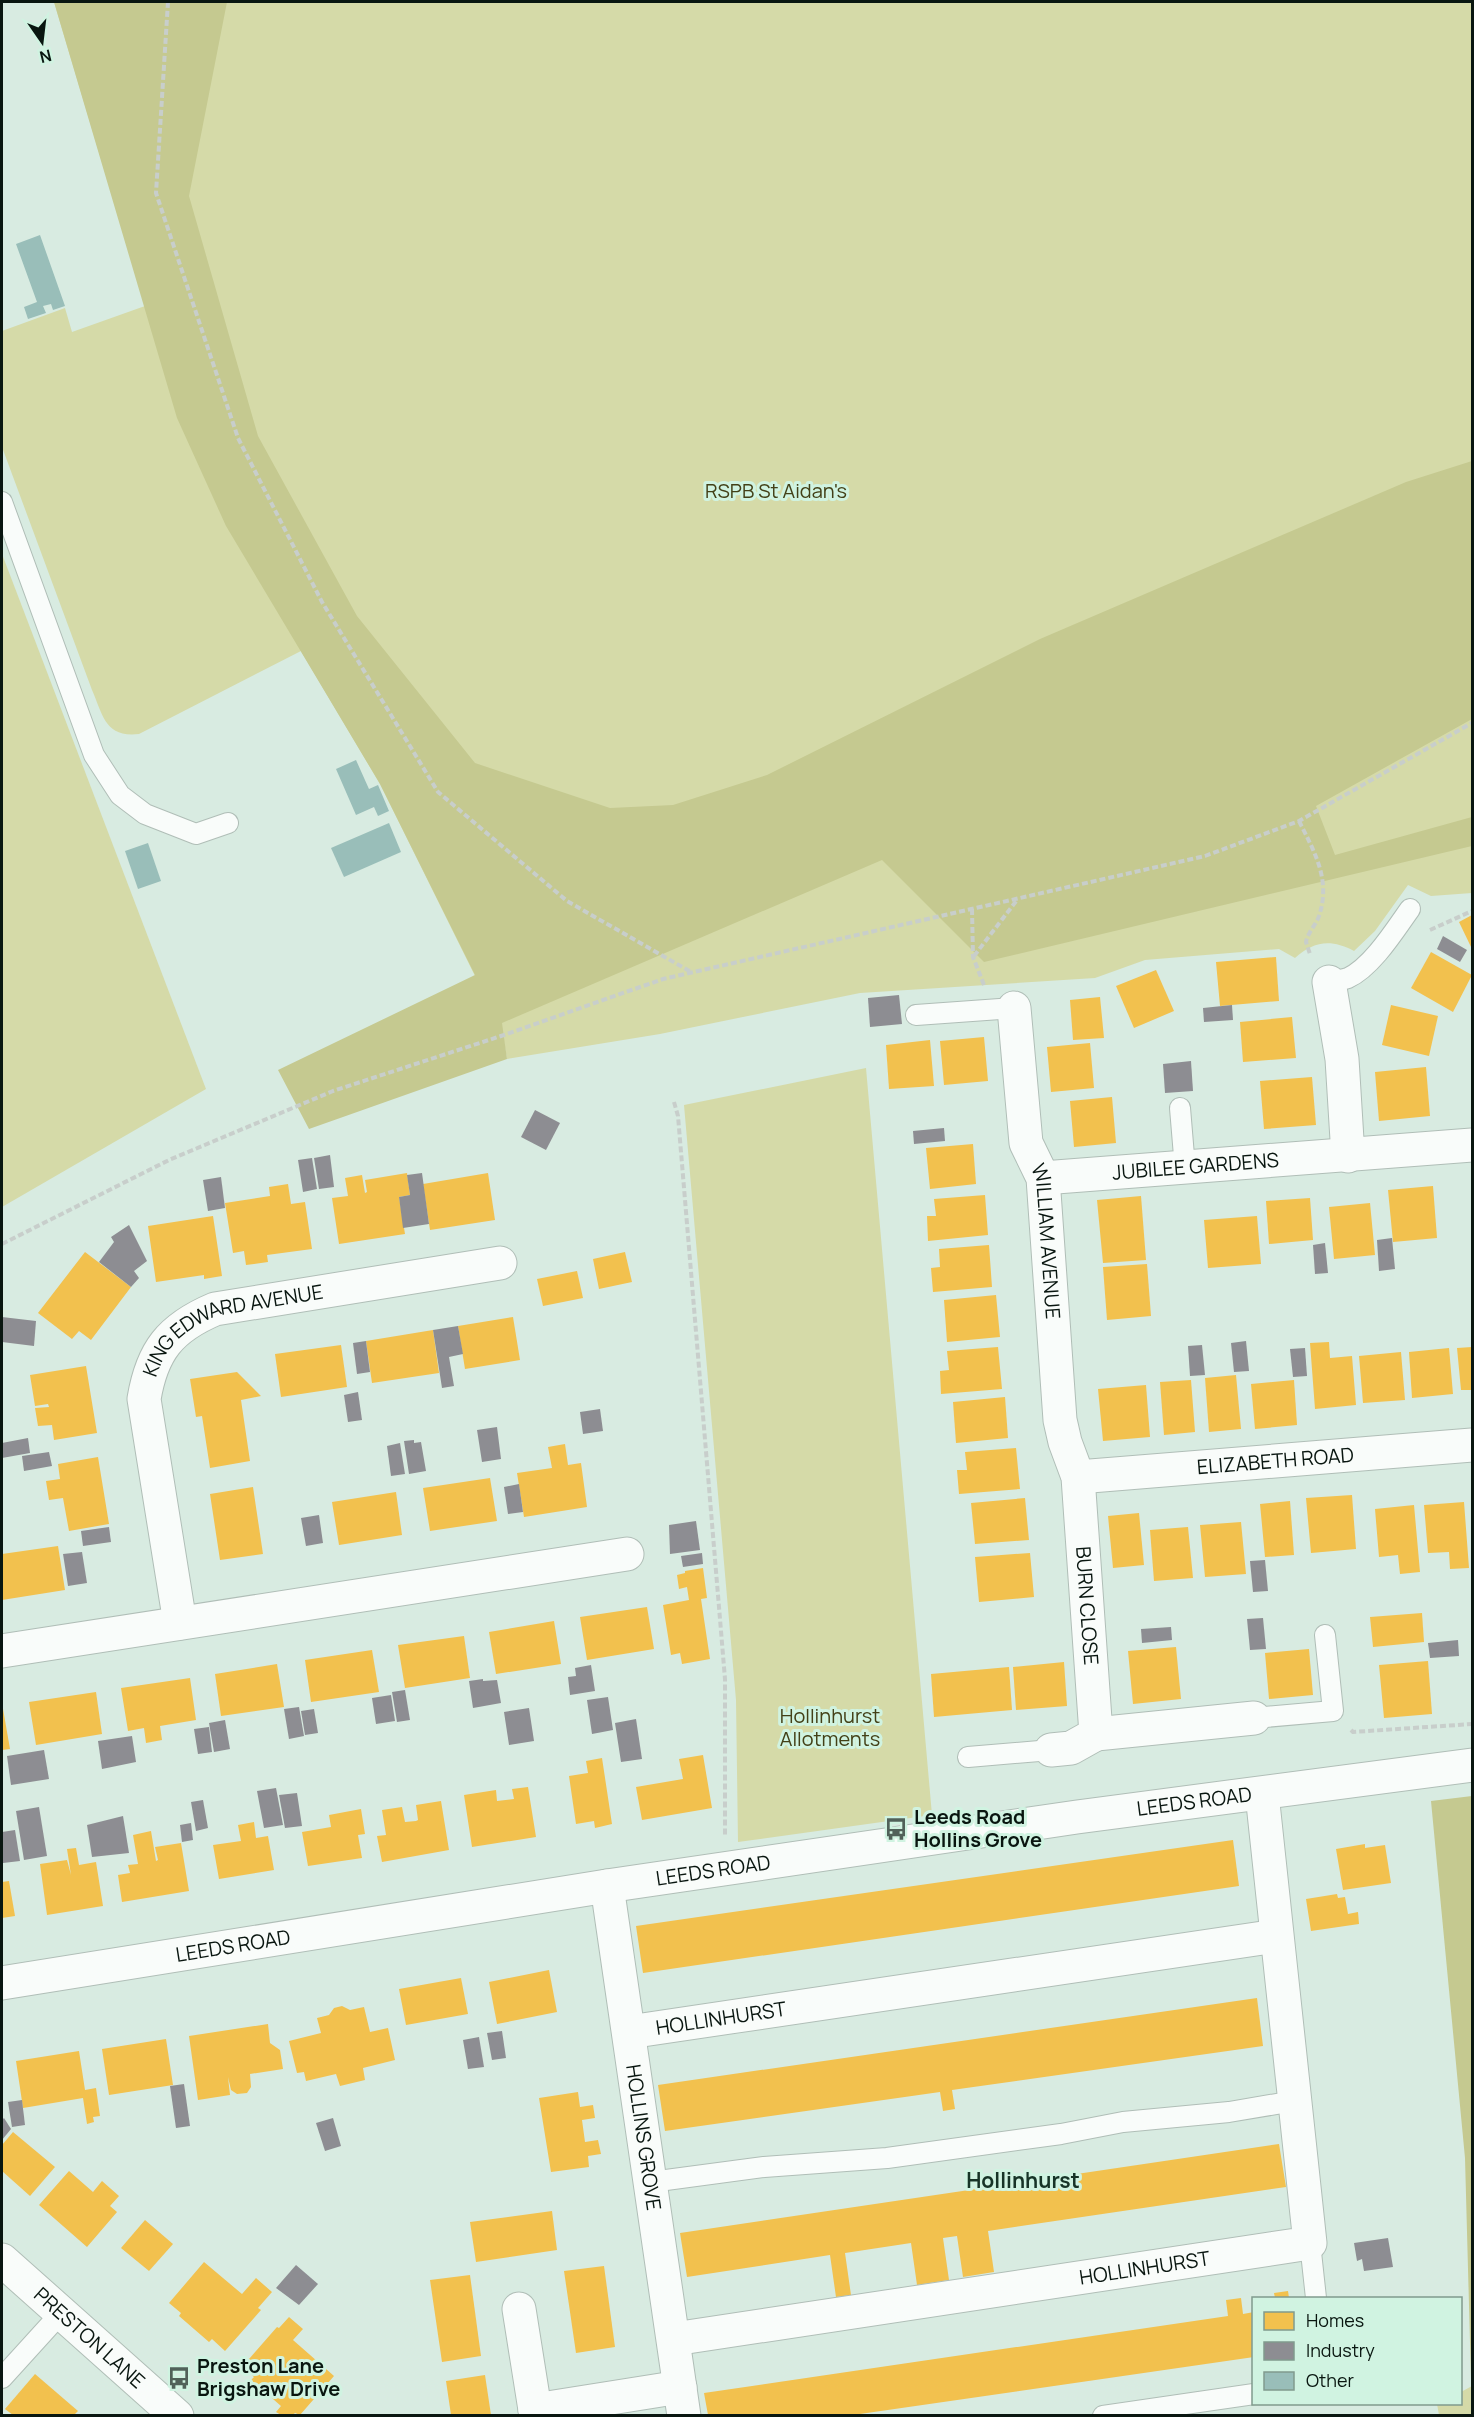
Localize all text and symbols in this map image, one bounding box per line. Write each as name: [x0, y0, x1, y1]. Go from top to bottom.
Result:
north arrow: [12, 12, 72, 72]
text: N: [37, 44, 54, 69]
park label: RSPB St Aidan's: [705, 477, 847, 504]
street label: JUBILEE GARDENS: [1111, 1146, 1280, 1186]
street label: WILLIAM AVENUE: [1025, 1159, 1067, 1320]
street label: KING EDWARD AVENUE: [136, 1278, 325, 1380]
street label: ELIZABETH ROAD: [1196, 1441, 1355, 1480]
street label: BURN CLOSE: [1070, 1545, 1105, 1666]
park label: Hollinhurst Allotments: [780, 1702, 880, 1752]
street label: LEEDS ROAD: [1135, 1780, 1253, 1822]
place label: Leeds Road Hollins Grove: [914, 1803, 1042, 1853]
bus stop icon: Leeds Road Hollins Grove: [883, 1816, 909, 1842]
street label: LEEDS ROAD: [654, 1848, 772, 1892]
street label: LEEDS ROAD: [174, 1923, 292, 1968]
street label: HOLLINHURST: [654, 1995, 788, 2041]
street label: HOLLINS GROVE: [620, 2062, 668, 2212]
district label: Hollinhurst: [966, 2166, 1080, 2194]
street label: HOLLINHURST: [1077, 2244, 1212, 2291]
street label: PRESTON LANE: [28, 2281, 151, 2394]
legend: [1252, 2297, 1462, 2405]
text: Homes: [1306, 2308, 1364, 2332]
text: Industry: [1306, 2338, 1375, 2362]
place label: Preston Lane Brigshaw Drive: [197, 2352, 340, 2402]
bus stop icon: Preston Lane Brigshaw Drive: [166, 2365, 192, 2391]
text: Other: [1306, 2368, 1354, 2392]

